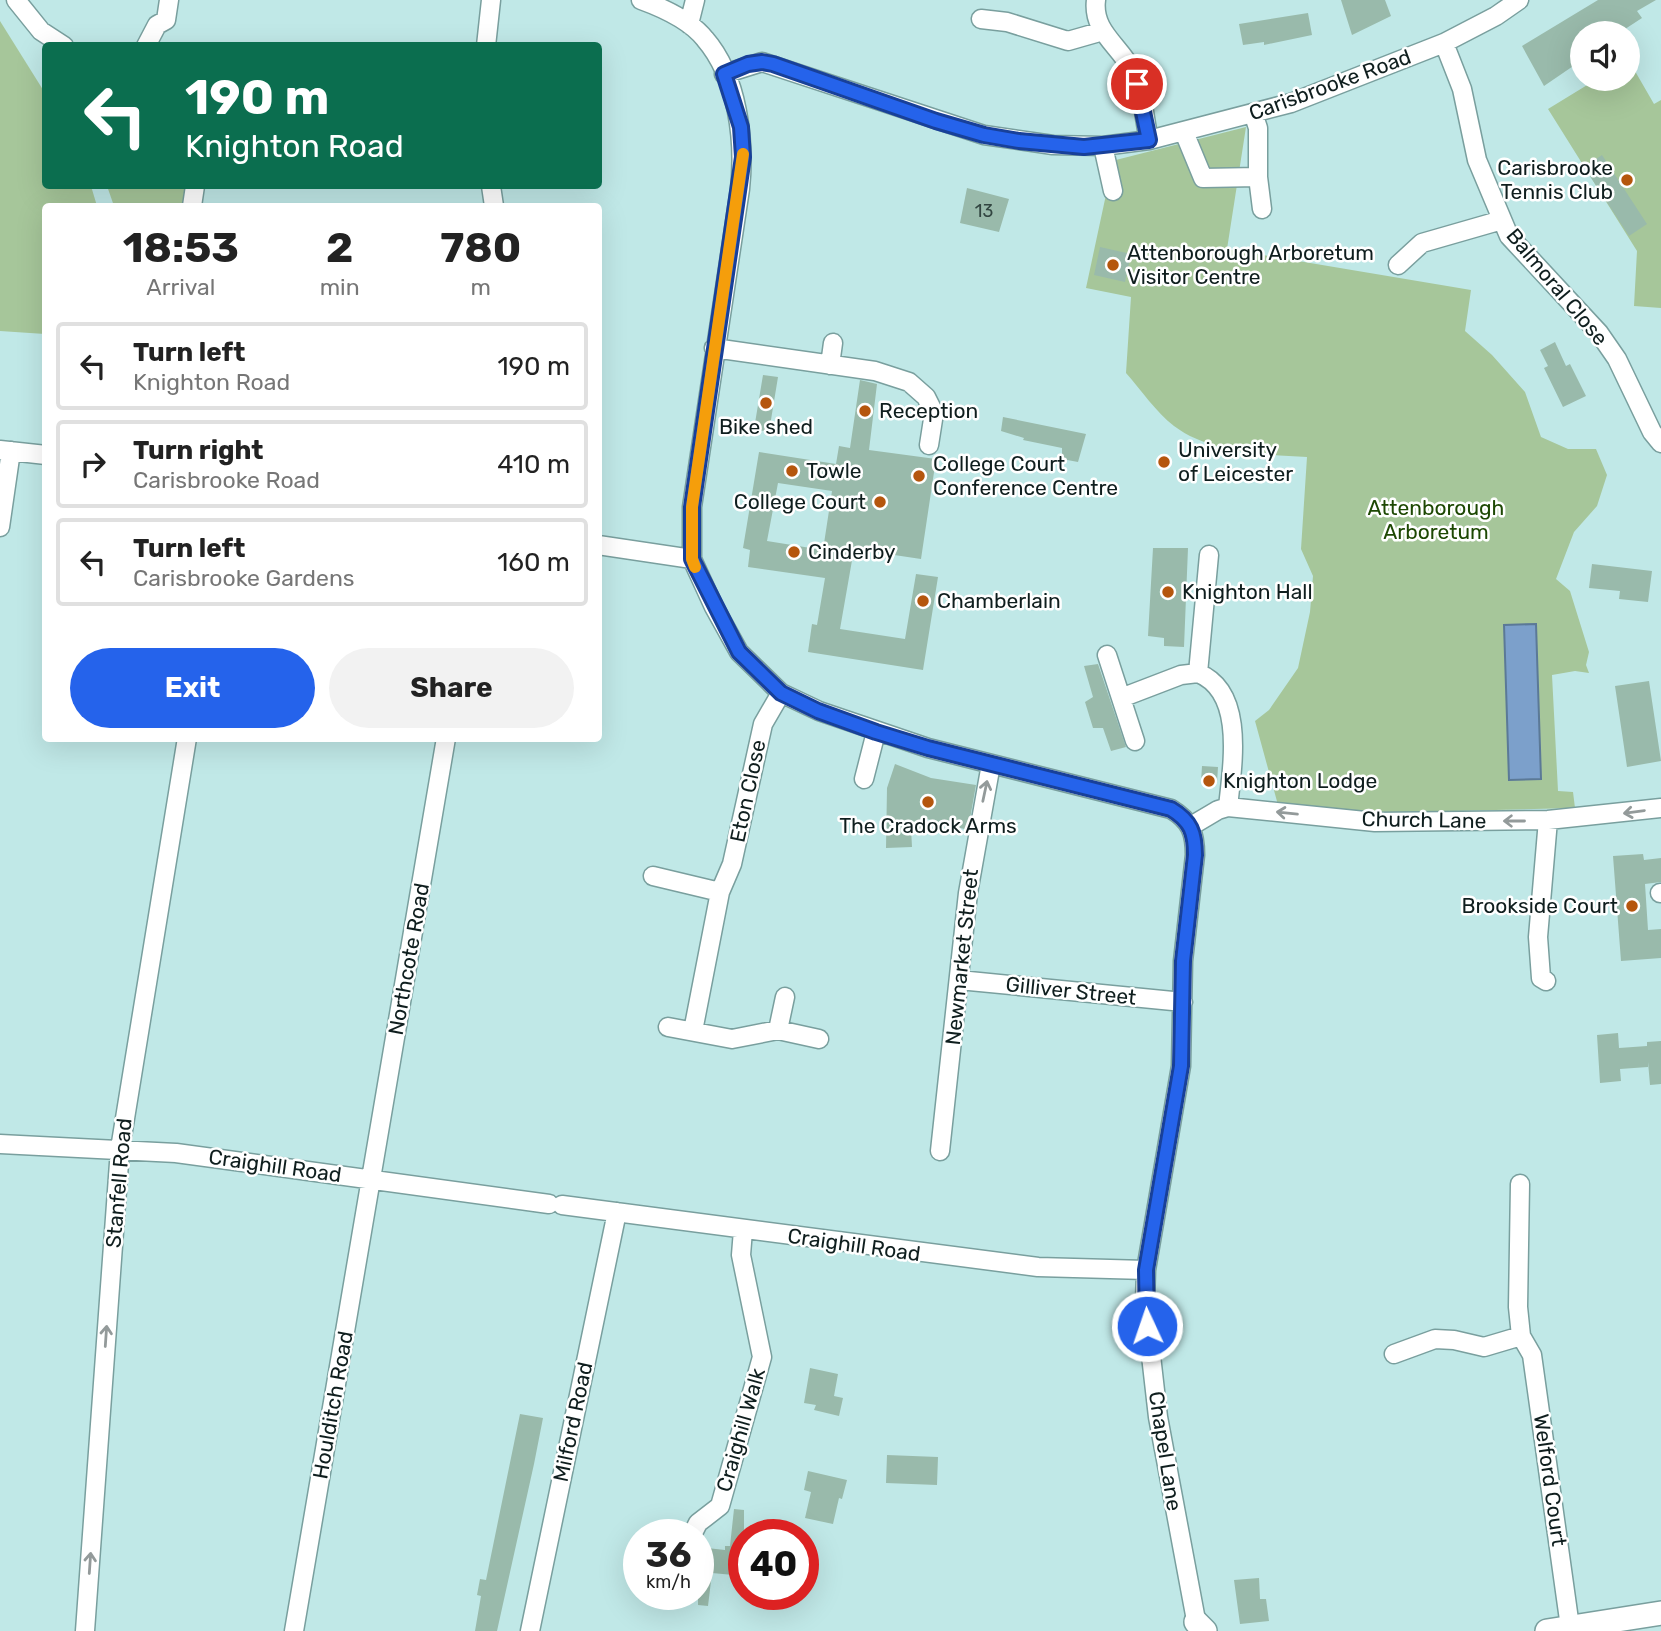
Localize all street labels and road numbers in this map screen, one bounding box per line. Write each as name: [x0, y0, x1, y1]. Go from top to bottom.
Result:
street label: Carisbrooke Road: [1245, 44, 1414, 125]
street label: Balmoral Close: [1501, 223, 1613, 350]
street label: Eton Close: [724, 737, 771, 844]
street label: Church Lane: [1361, 806, 1487, 833]
street label: Newmarket Street: [940, 868, 983, 1046]
street label: Northcote Road: [383, 881, 434, 1037]
street label: Gilliver Street: [1005, 971, 1138, 1010]
street label: Stanfell Road: [100, 1117, 137, 1249]
street label: Craighill Road: [207, 1144, 343, 1187]
street label: Craighill Road: [786, 1223, 922, 1266]
street label: Houlditch Road: [307, 1329, 358, 1481]
street label: Milford Road: [548, 1360, 597, 1484]
street label: Craighill Walk: [711, 1365, 770, 1495]
street label: Chapel Lane: [1144, 1389, 1187, 1513]
street label: Welford Court: [1529, 1412, 1572, 1548]

